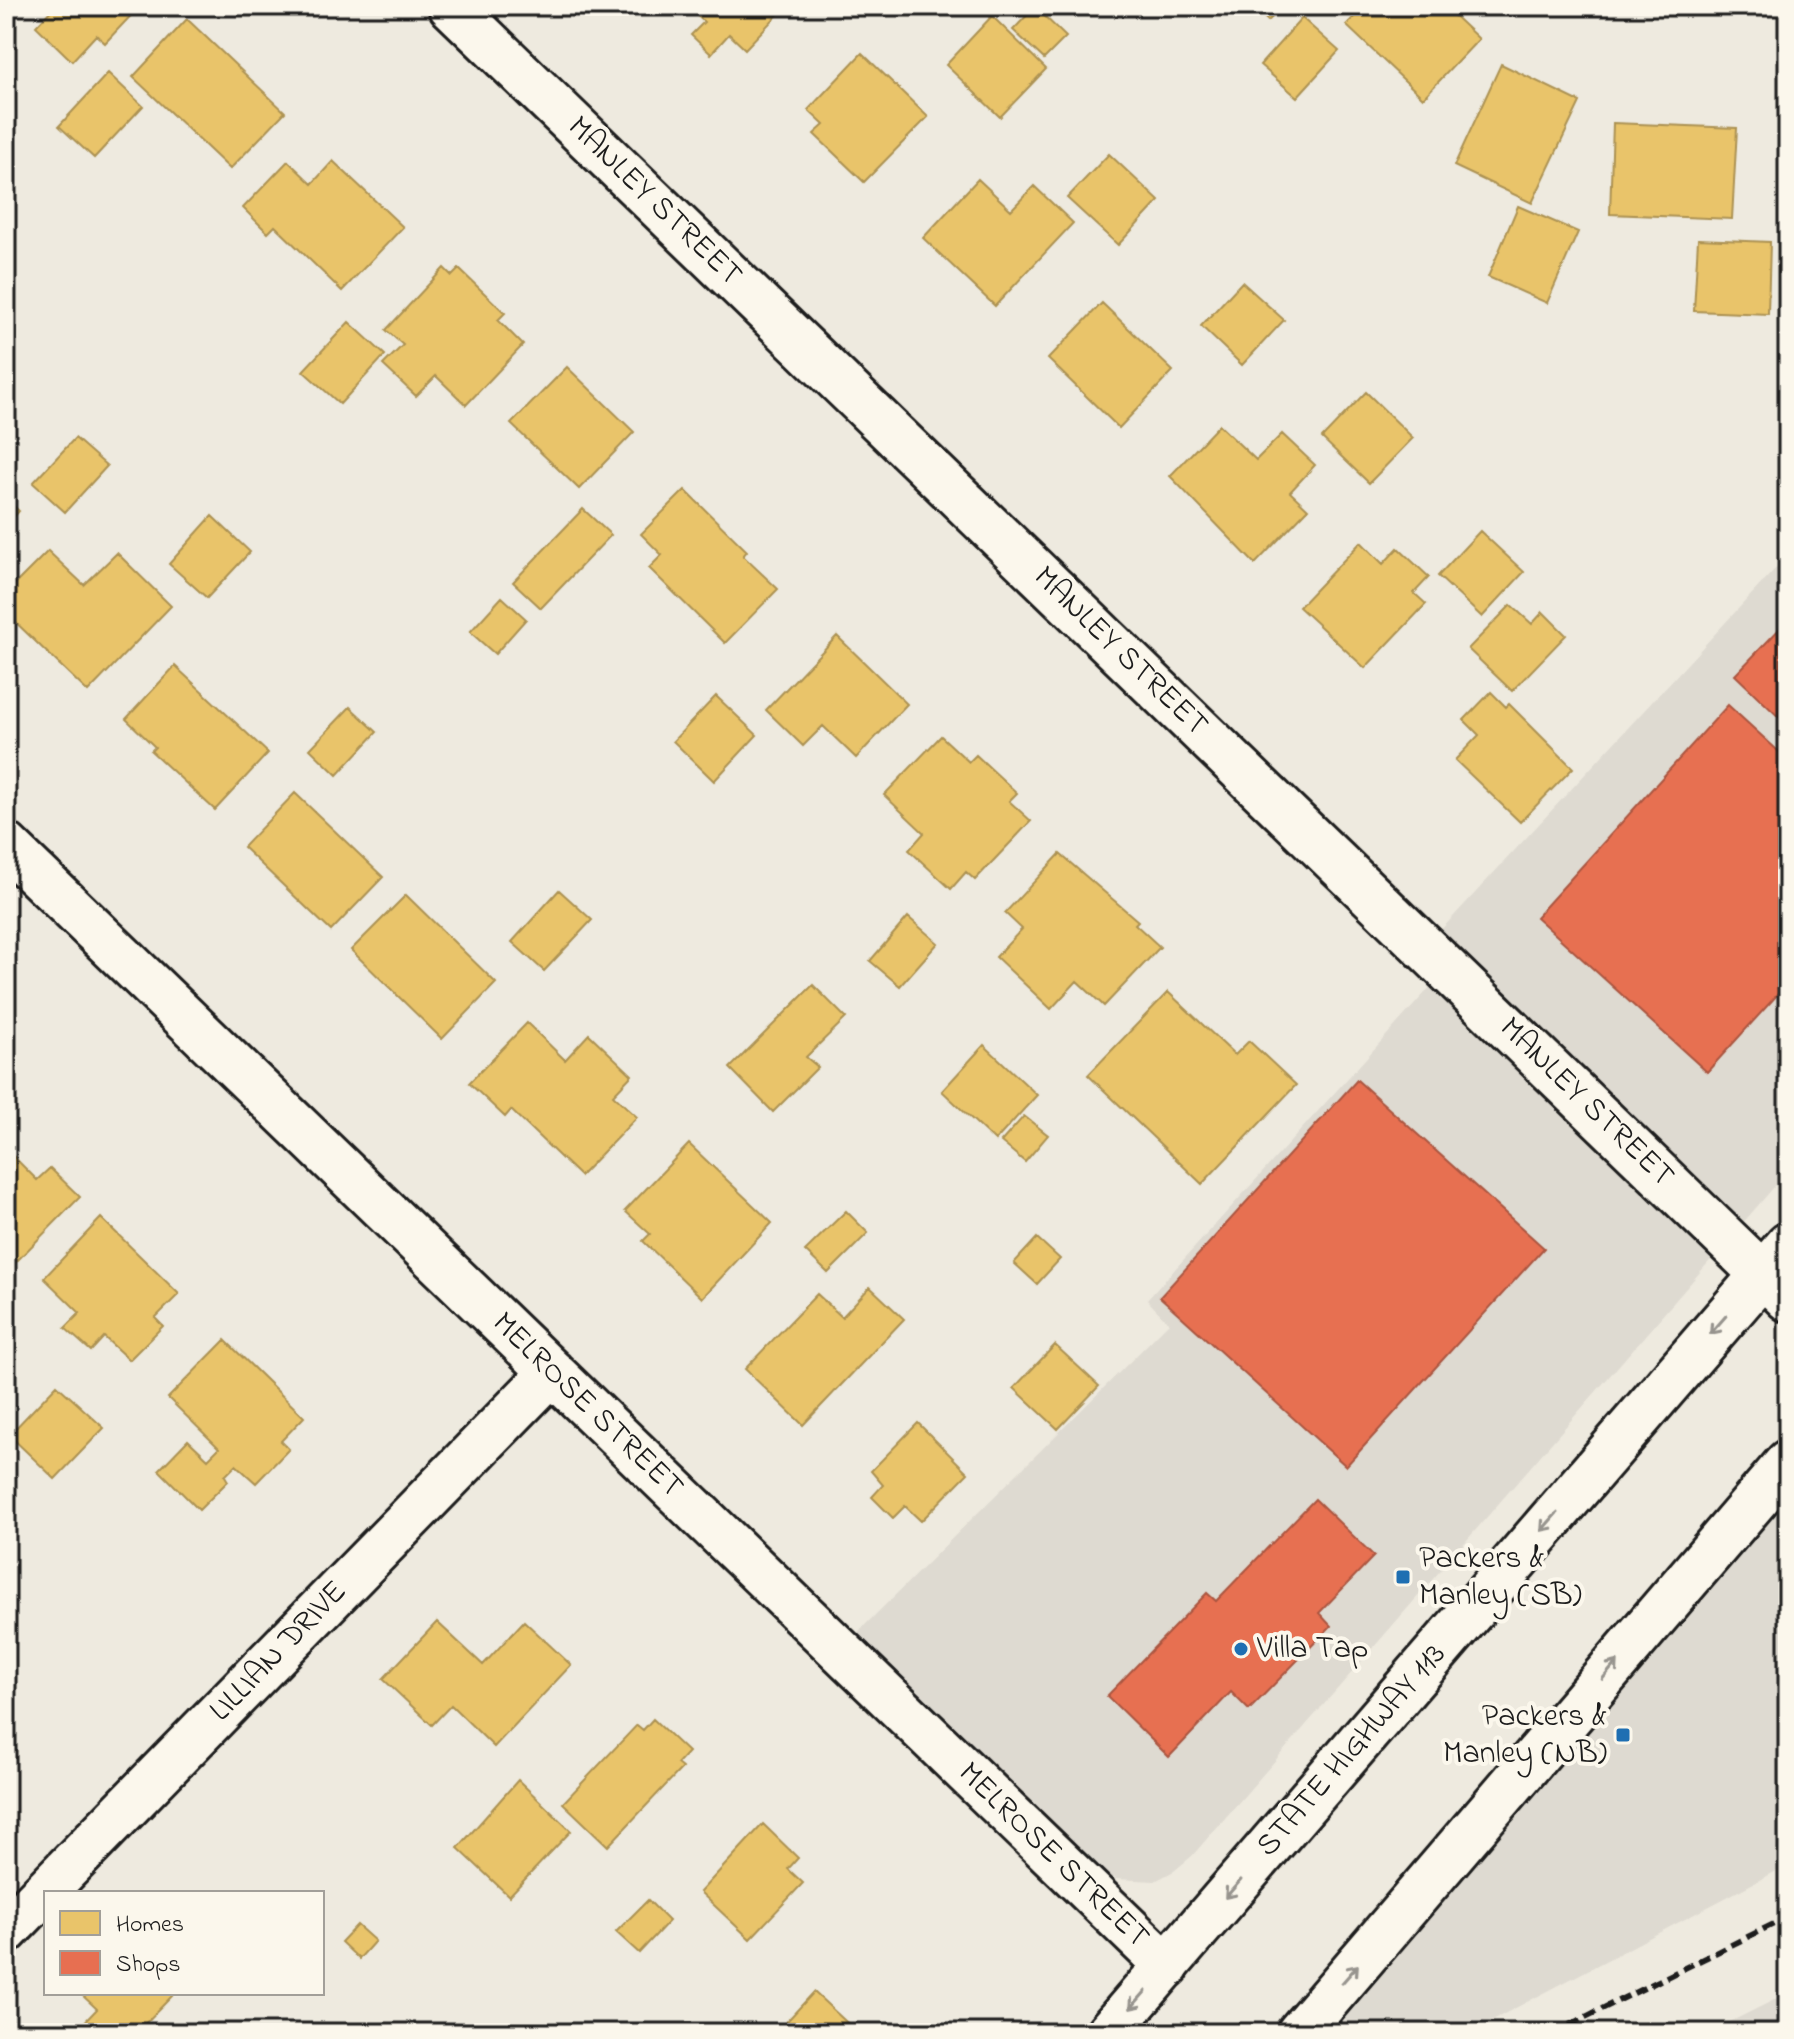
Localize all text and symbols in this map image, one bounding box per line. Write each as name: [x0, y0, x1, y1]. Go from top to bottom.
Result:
street label: MANLEY STREET: [556, 106, 752, 298]
street label: MANLEY STREET: [1022, 556, 1218, 748]
street label: MANLEY STREET: [1488, 1007, 1684, 1199]
street label: MELROSE STREET: [480, 1302, 694, 1510]
one-way arrow: [1709, 1315, 1727, 1335]
one-way arrow: [1540, 1512, 1558, 1532]
place label: Packers & Manley (SB): [1419, 1536, 1582, 1620]
marker: Packers & Manley (SB): [1394, 1568, 1412, 1586]
street label: LILLIAN DRIVE: [199, 1571, 359, 1733]
place label: Villa Tap: [1256, 1626, 1368, 1673]
street label: STATE HIGHWAY 113: [1246, 1634, 1458, 1868]
marker: Villa Tap: [1232, 1640, 1250, 1658]
one-way arrow: [1601, 1660, 1619, 1681]
place label: Packers & Manley (NB): [1443, 1694, 1607, 1778]
marker: Packers & Manley (NB): [1614, 1726, 1632, 1744]
street label: MELROSE STREET: [946, 1752, 1160, 1960]
one-way arrow: [1224, 1879, 1242, 1899]
legend: [44, 1891, 324, 1995]
text: Homes: [116, 1908, 184, 1943]
text: Shops: [116, 1948, 181, 1983]
one-way arrow: [1341, 1964, 1359, 1984]
one-way arrow: [1129, 1989, 1147, 2009]

